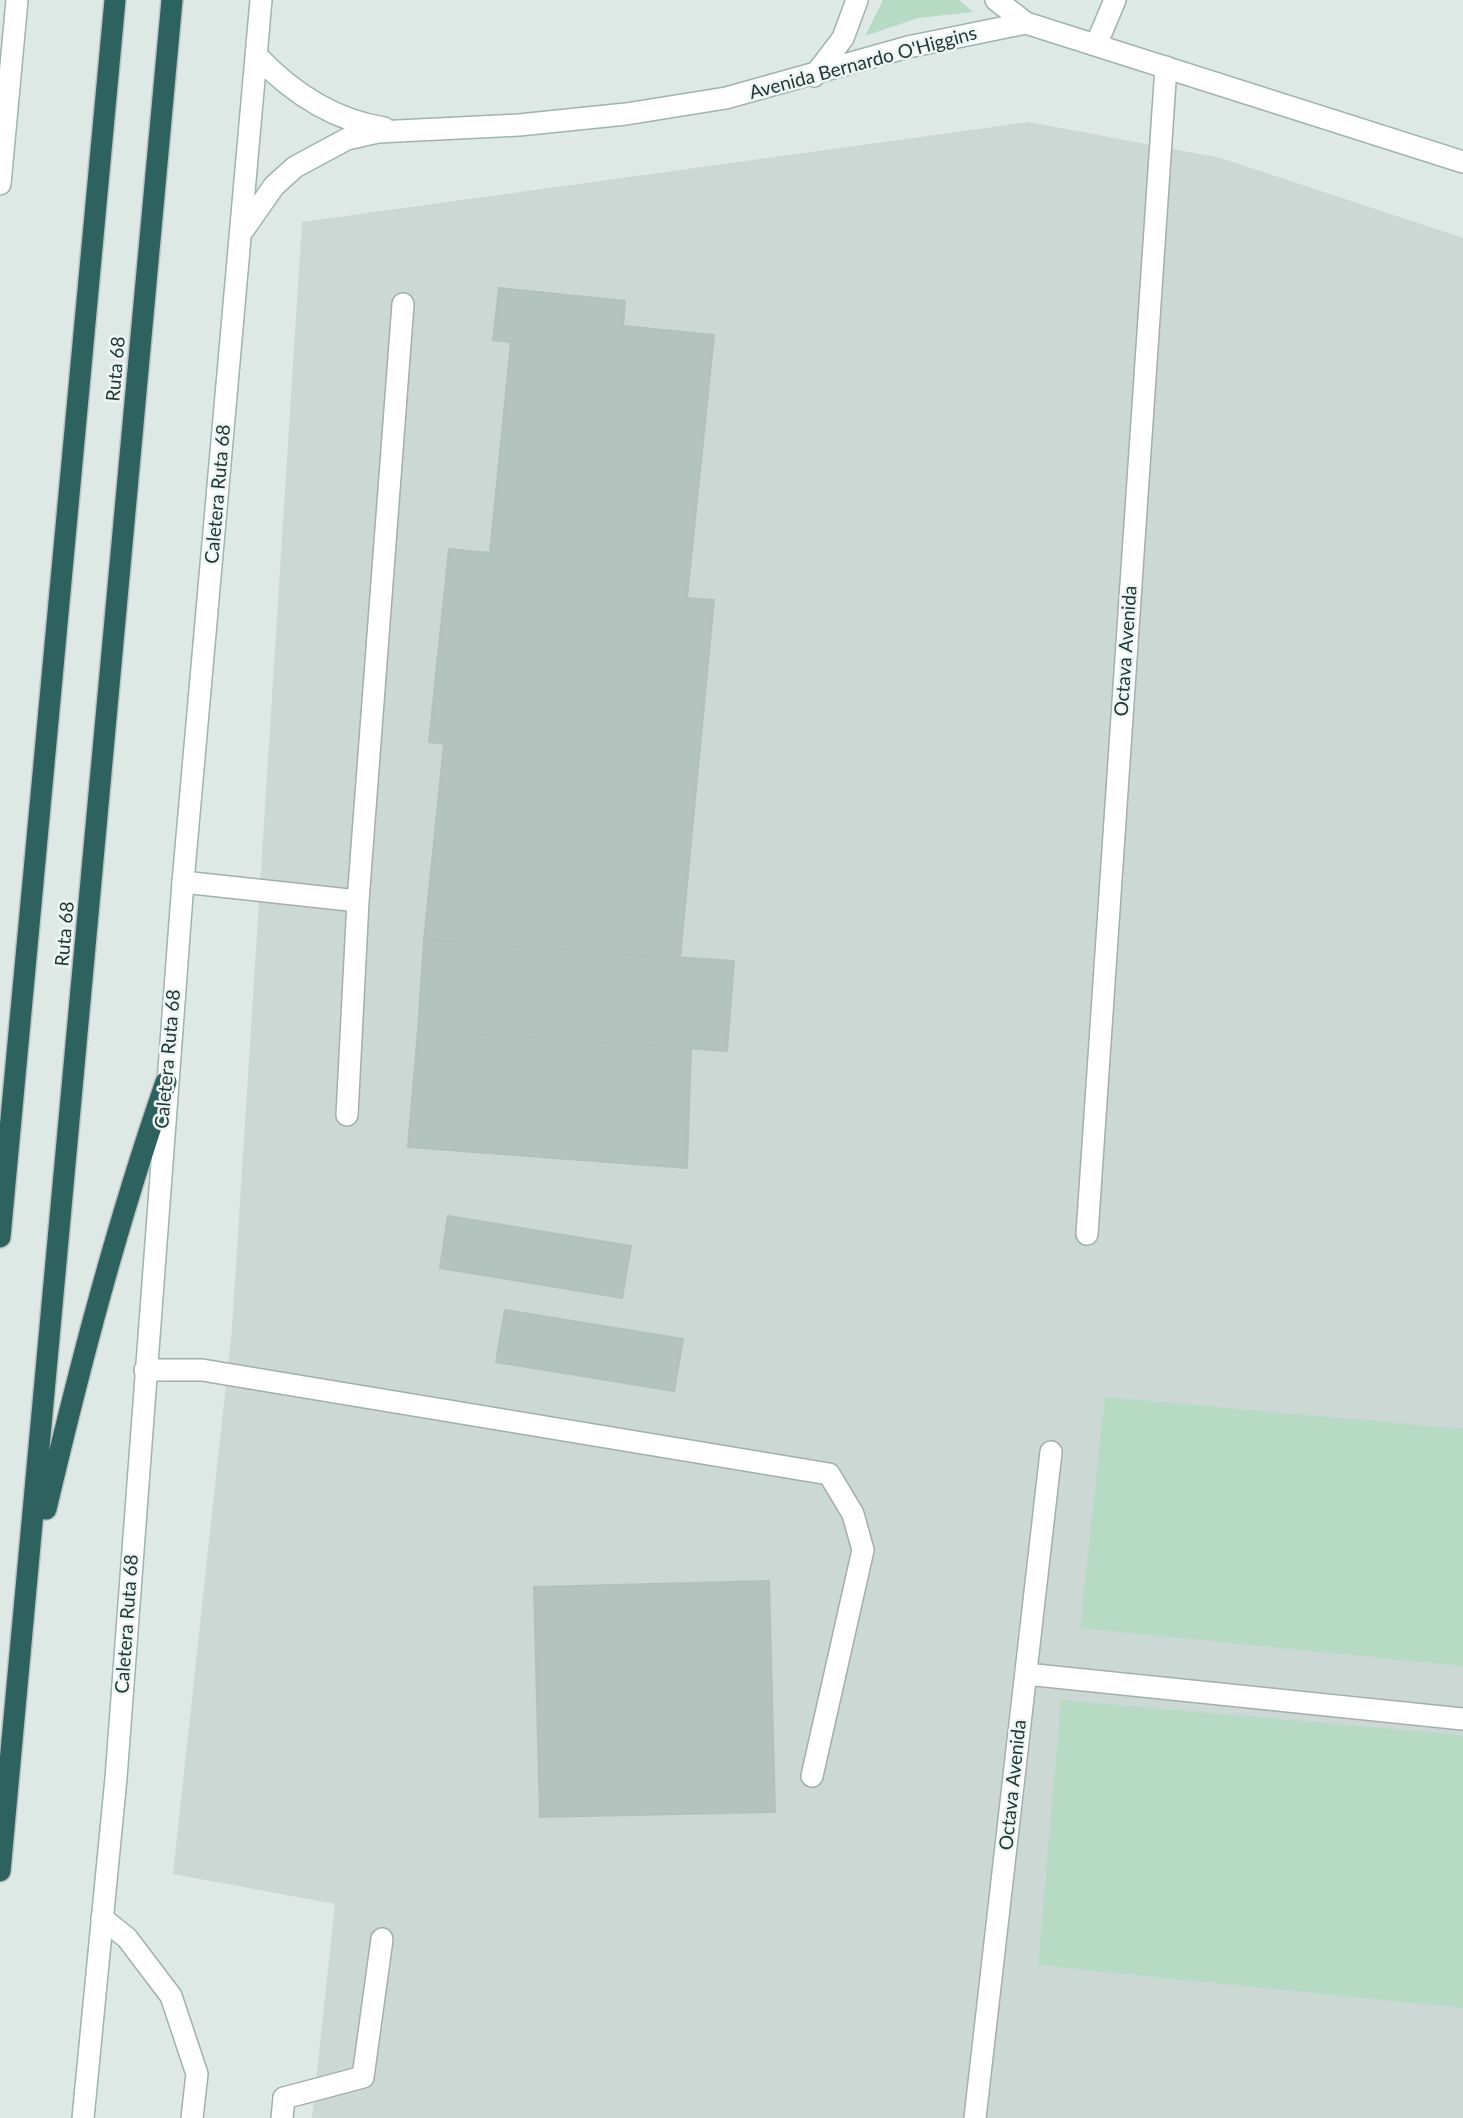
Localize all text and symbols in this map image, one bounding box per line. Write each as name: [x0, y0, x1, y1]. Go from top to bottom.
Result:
street label: Avenida Bernardo O'Higgins: [747, 22, 979, 104]
street label: Ruta 68: [102, 335, 130, 403]
street label: Caletera Ruta 68: [201, 423, 235, 565]
street label: Octava Avenida: [1110, 585, 1142, 717]
street label: Ruta 68: [51, 900, 79, 968]
street label: Caletera Ruta 68: [151, 988, 185, 1130]
street label: Caletera Ruta 68: [111, 1554, 143, 1694]
street label: Octava Avenida: [995, 1719, 1031, 1851]

